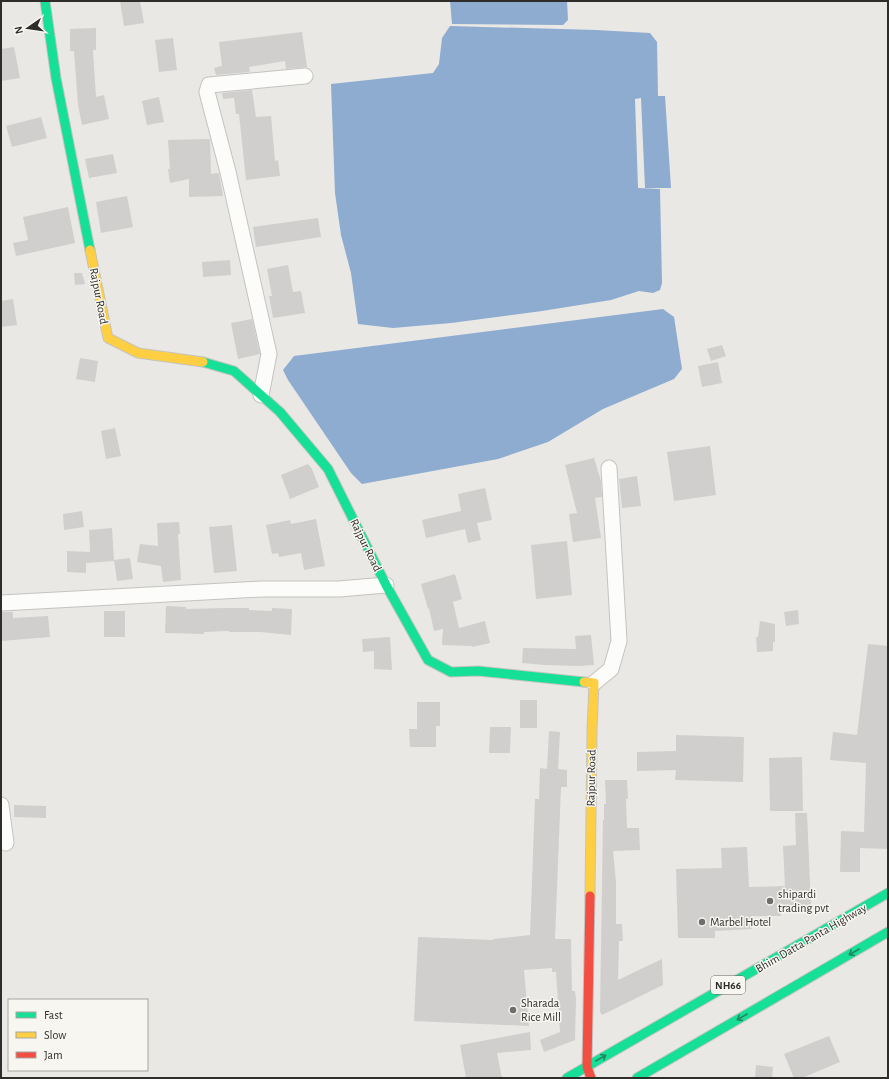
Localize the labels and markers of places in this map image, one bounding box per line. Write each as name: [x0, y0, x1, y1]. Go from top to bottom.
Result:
place label: shipardi trading pvt: [778, 888, 829, 914]
marker: shipardi trading pvt: [765, 896, 775, 906]
place label: Marbel Hotel: [710, 916, 771, 928]
marker: Marbel Hotel: [697, 917, 707, 927]
place label: Sharada Rice Mill: [521, 997, 561, 1023]
marker: Sharada Rice Mill: [508, 1005, 518, 1015]

